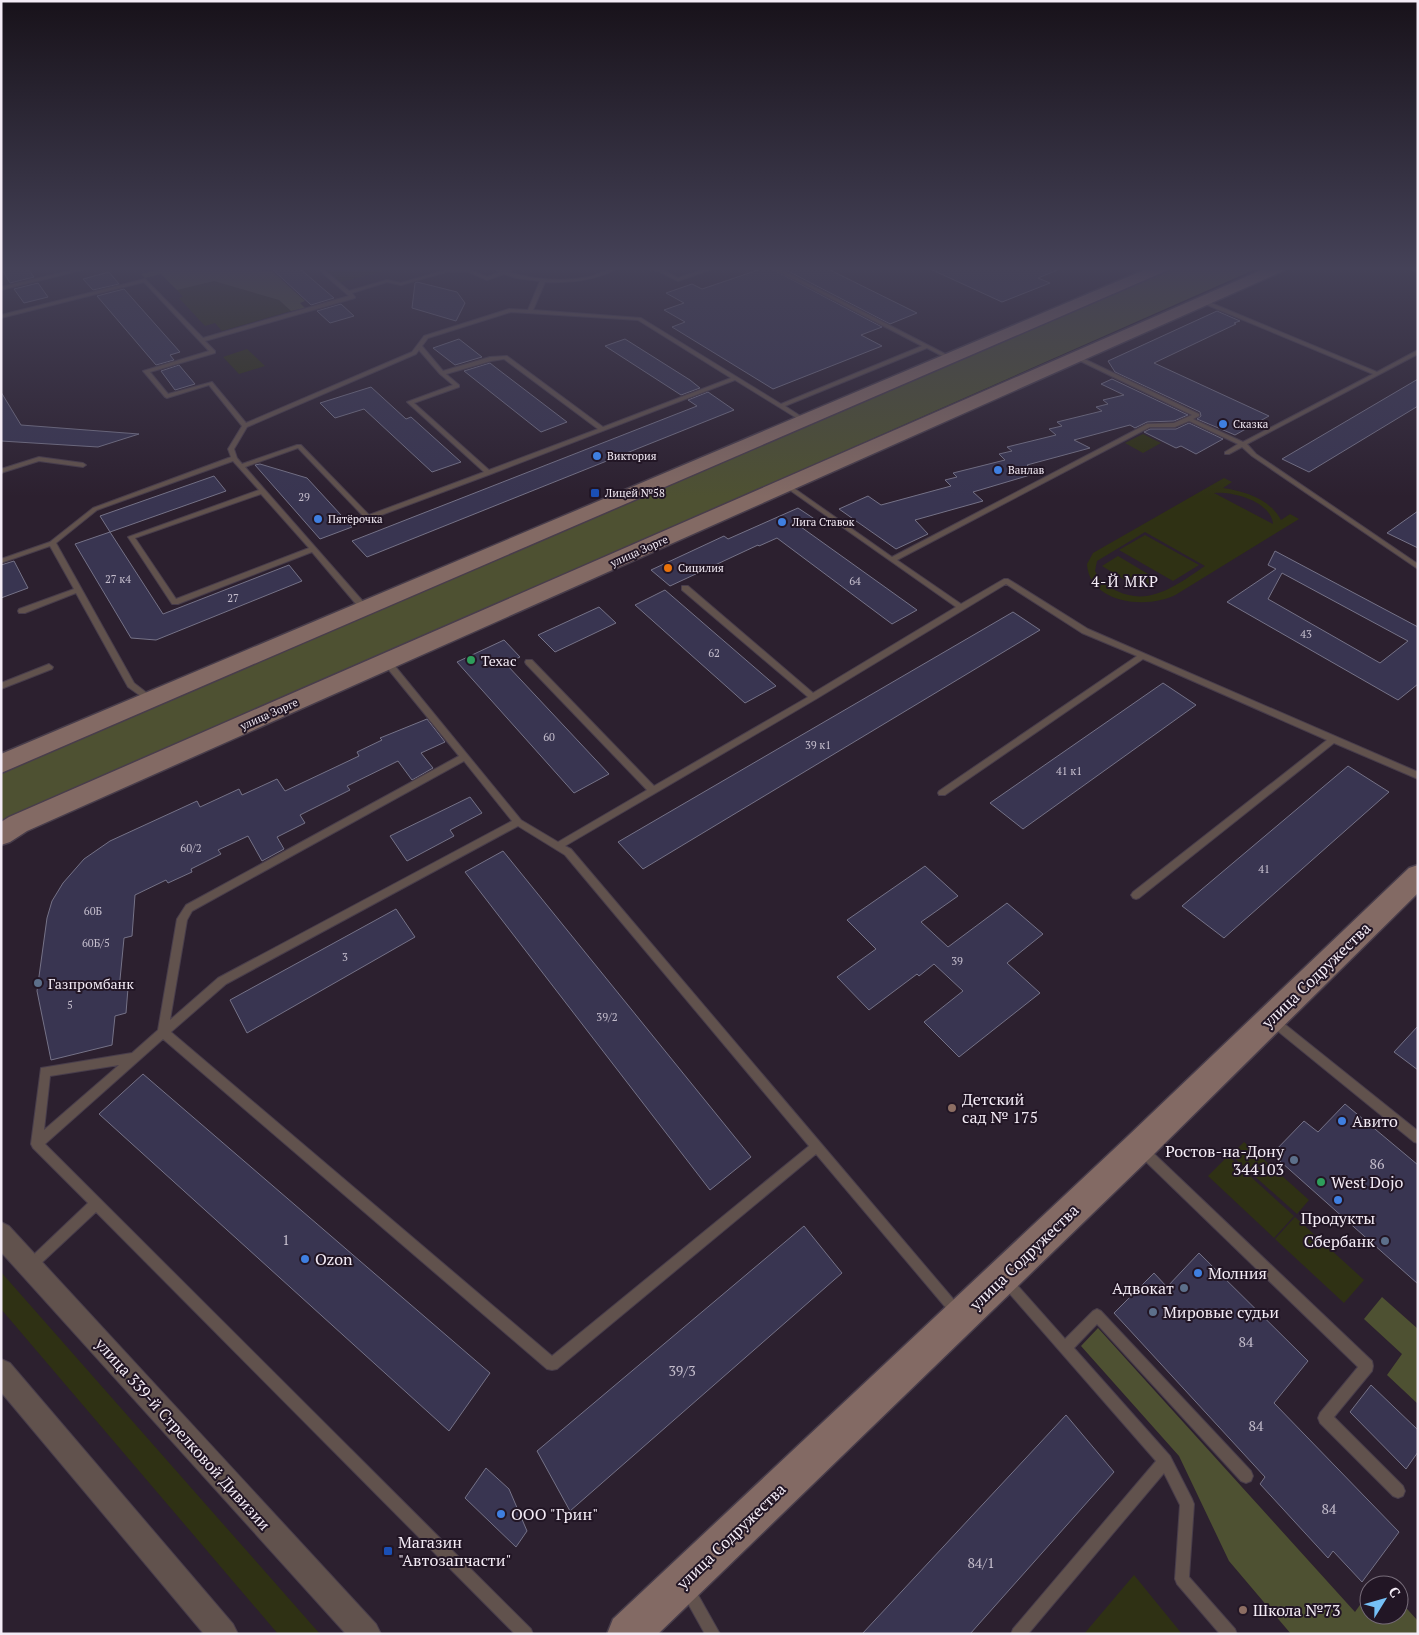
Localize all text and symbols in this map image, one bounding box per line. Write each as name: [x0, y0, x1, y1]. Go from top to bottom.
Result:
place label: Сказка: [1233, 417, 1269, 431]
marker: Сказка: [1217, 418, 1229, 430]
place label: Виктория: [607, 449, 657, 463]
marker: Виктория: [591, 450, 603, 462]
place label: Ванлав: [1008, 463, 1045, 477]
marker: Ванлав: [992, 464, 1004, 476]
place label: Лицей №58: [604, 486, 665, 500]
marker: Лицей №58: [589, 487, 601, 499]
house number: 29: [298, 490, 310, 504]
place label: Пятёрочка: [328, 512, 383, 526]
marker: Пятёрочка: [312, 513, 324, 525]
place label: Лига Ставок: [791, 515, 855, 529]
marker: Лига Ставок: [776, 516, 788, 528]
street label: улица Зорге: [607, 532, 670, 570]
place label: Сицилия: [678, 561, 724, 575]
marker: Сицилия: [662, 562, 674, 574]
district label: 4-Й МКР: [1091, 571, 1159, 591]
house number: 27 к4: [105, 572, 131, 586]
house number: 64: [849, 574, 861, 588]
house number: 27: [227, 591, 239, 605]
house number: 43: [1300, 627, 1312, 641]
house number: 62: [708, 646, 720, 660]
place label: Техас: [481, 651, 516, 670]
marker: Техас: [465, 654, 477, 666]
street label: улица Зорге: [237, 695, 300, 733]
house number: 60: [543, 730, 555, 744]
house number: 39 к1: [805, 738, 831, 752]
house number: 41 к1: [1056, 764, 1082, 778]
house number: 60/2: [180, 841, 202, 855]
house number: 41: [1258, 862, 1270, 876]
house number: 60Б: [84, 904, 103, 918]
street label: улица Содружества: [1256, 917, 1375, 1033]
house number: 60Б/5: [82, 936, 110, 950]
house number: 3: [342, 950, 348, 964]
house number: 39: [951, 954, 963, 968]
place label: Газпромбанк: [48, 974, 134, 993]
marker: Газпромбанк: [32, 977, 44, 989]
house number: 5: [67, 998, 73, 1012]
house number: 39/2: [596, 1010, 618, 1024]
place label: Детский сад № 175: [962, 1088, 1038, 1128]
marker: Детский сад № 175: [946, 1102, 958, 1114]
place label: Авито: [1352, 1110, 1398, 1132]
marker: Авито: [1336, 1115, 1348, 1127]
place label: Ростов-на-Дону 344103: [1165, 1140, 1285, 1180]
marker: Ростов-на-Дону 344103: [1288, 1154, 1300, 1166]
house number: 86: [1370, 1154, 1385, 1173]
place label: West Dojo: [1331, 1171, 1403, 1193]
marker: West Dojo: [1315, 1176, 1327, 1188]
marker: Продукты: [1332, 1194, 1344, 1206]
street label: улица Содружества: [964, 1199, 1083, 1315]
place label: Продукты: [1301, 1207, 1375, 1229]
house number: 1: [282, 1230, 290, 1249]
place label: Сбербанк: [1304, 1230, 1375, 1252]
marker: Сбербанк: [1379, 1235, 1391, 1247]
place label: Ozon: [315, 1248, 353, 1270]
marker: Ozon: [299, 1253, 311, 1265]
place label: Молния: [1208, 1262, 1267, 1284]
marker: Молния: [1192, 1267, 1204, 1279]
place label: Адвокат: [1112, 1277, 1174, 1299]
marker: Адвокат: [1178, 1282, 1190, 1294]
place label: Мировые судьи: [1163, 1301, 1279, 1323]
marker: Мировые судьи: [1147, 1306, 1159, 1318]
street label: улица 339-й Стрелковой Дивизии: [90, 1332, 276, 1535]
house number: 84: [1239, 1332, 1254, 1351]
house number: 39/3: [668, 1361, 696, 1380]
house number: 84: [1249, 1416, 1264, 1435]
street label: улица Содружества: [671, 1478, 790, 1594]
house number: 84: [1322, 1499, 1337, 1518]
place label: ООО "Грин": [511, 1503, 598, 1525]
marker: ООО "Грин": [495, 1508, 507, 1520]
place label: Магазин "Автозапчасти": [398, 1531, 512, 1571]
marker: Магазин "Автозапчасти": [382, 1545, 394, 1557]
house number: 84/1: [967, 1553, 995, 1572]
north arrow: [1359, 1575, 1409, 1625]
text: С: [1384, 1583, 1405, 1601]
place label: Школа №73: [1253, 1599, 1341, 1621]
marker: Школа №73: [1237, 1604, 1249, 1616]

